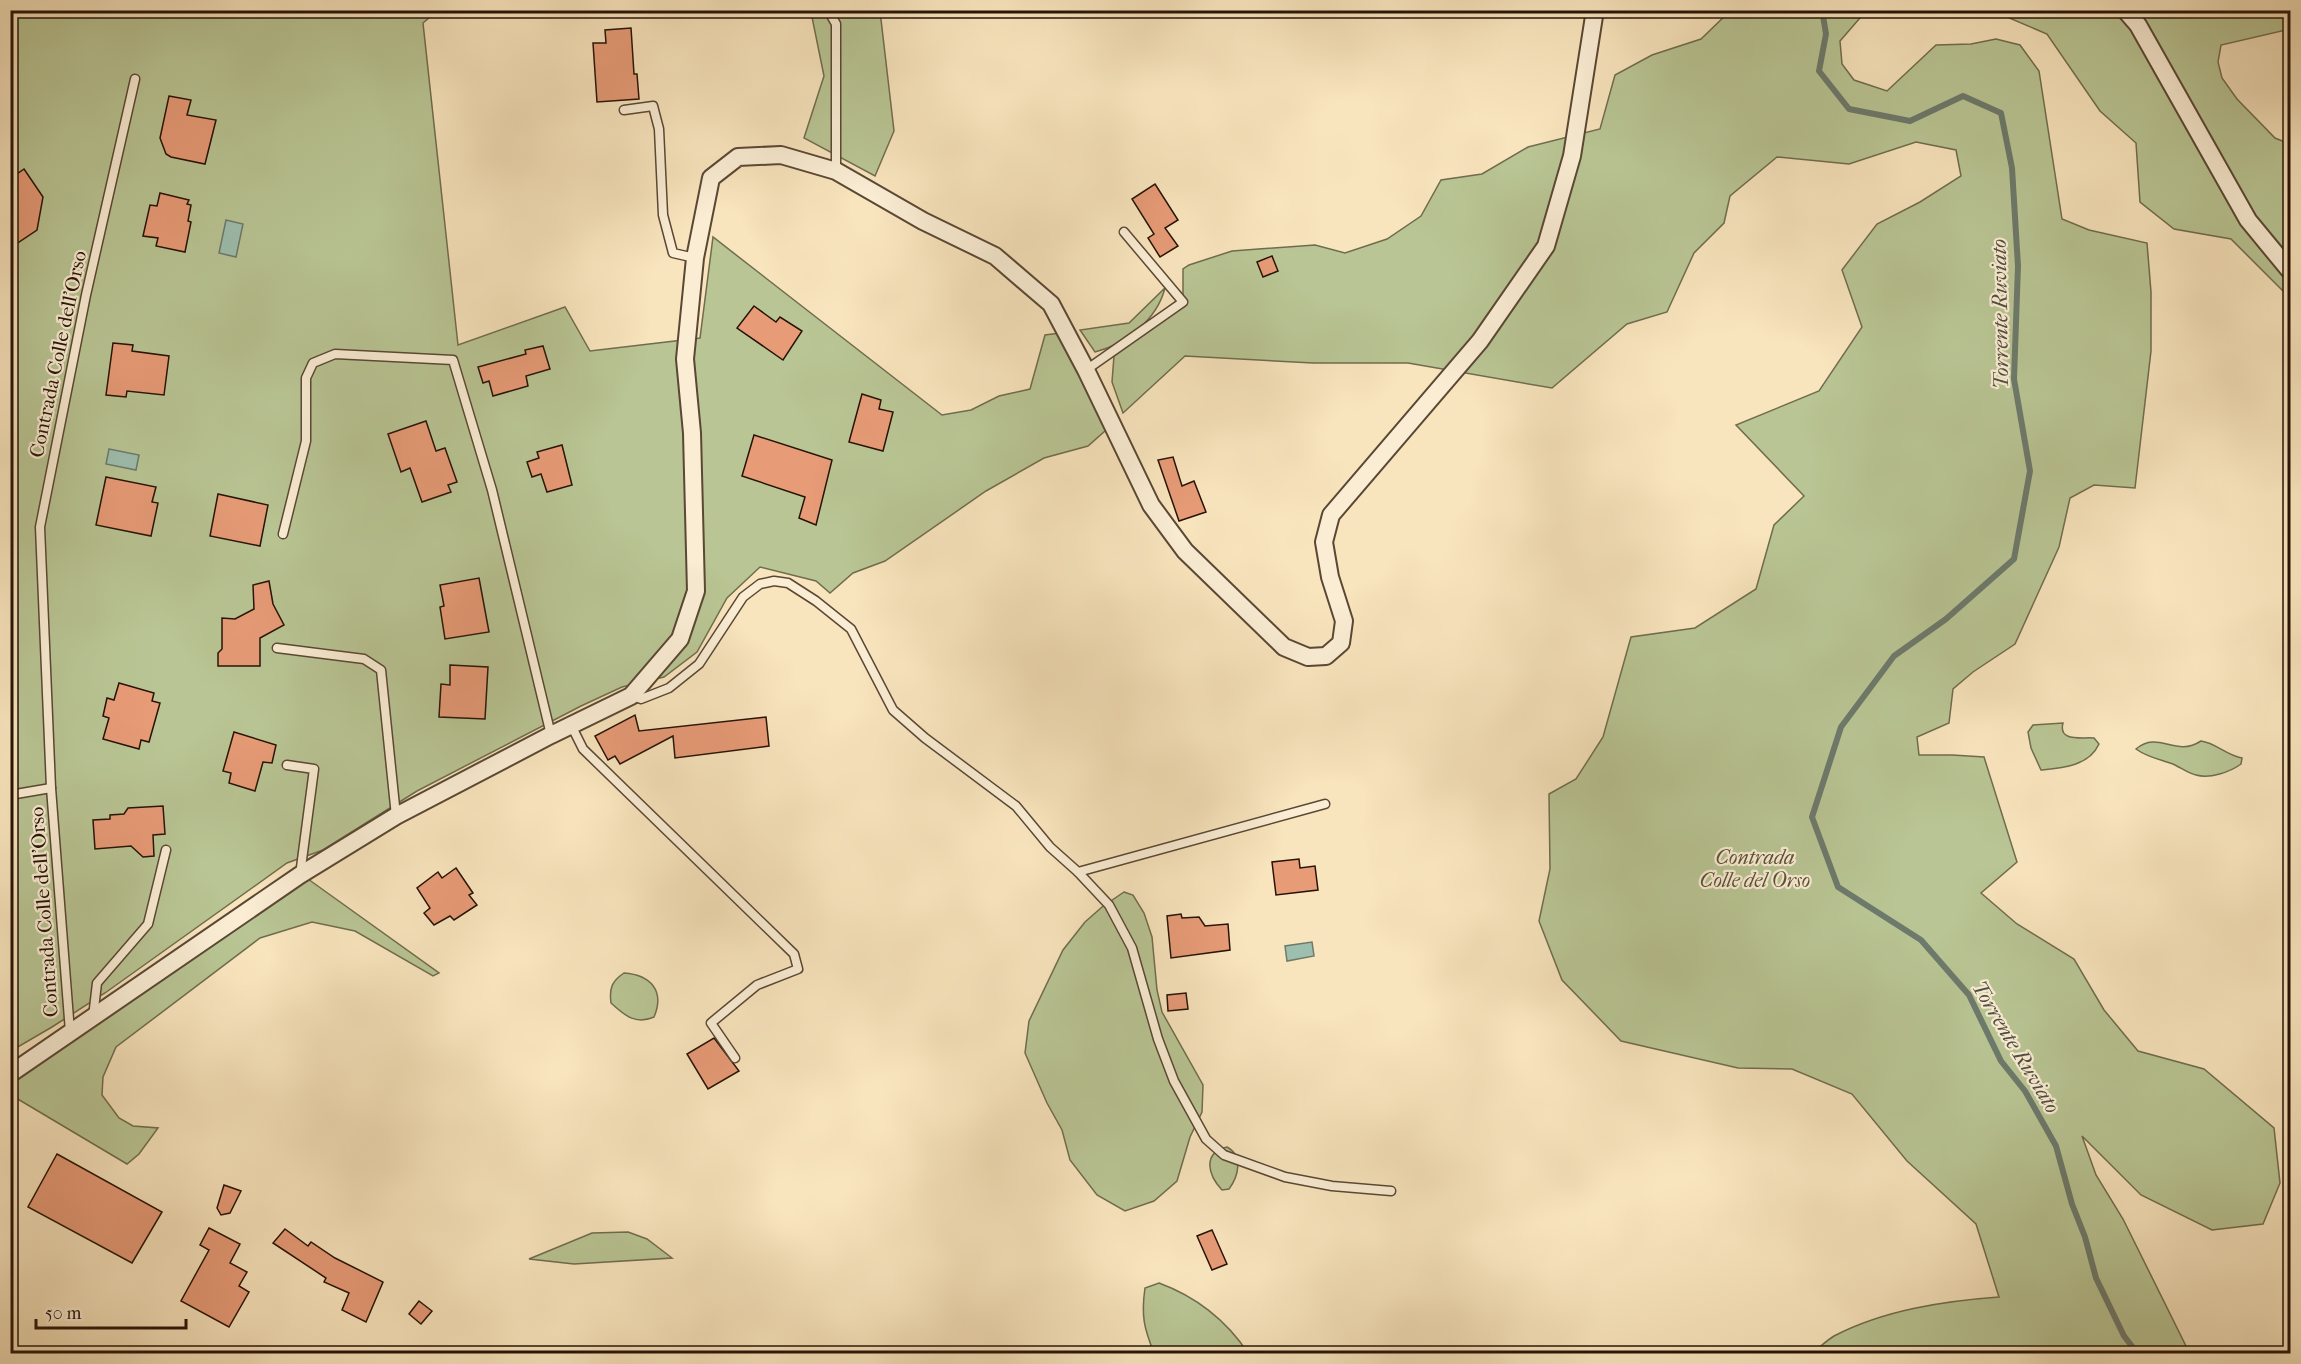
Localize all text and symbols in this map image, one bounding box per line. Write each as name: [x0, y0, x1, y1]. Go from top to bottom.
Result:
water label: Torrente Ruviato: [1987, 239, 2013, 389]
street label: Contrada Colle dell'Orso: [25, 249, 91, 459]
street label: Contrada Colle dell'Orso: [25, 806, 63, 1018]
park label: Contrada Colle del Orso: [1700, 846, 1810, 892]
water label: Torrente Ruviato: [1967, 976, 2065, 1118]
scale bar: [36, 1292, 186, 1330]
text: 50 m: [45, 1303, 82, 1324]

